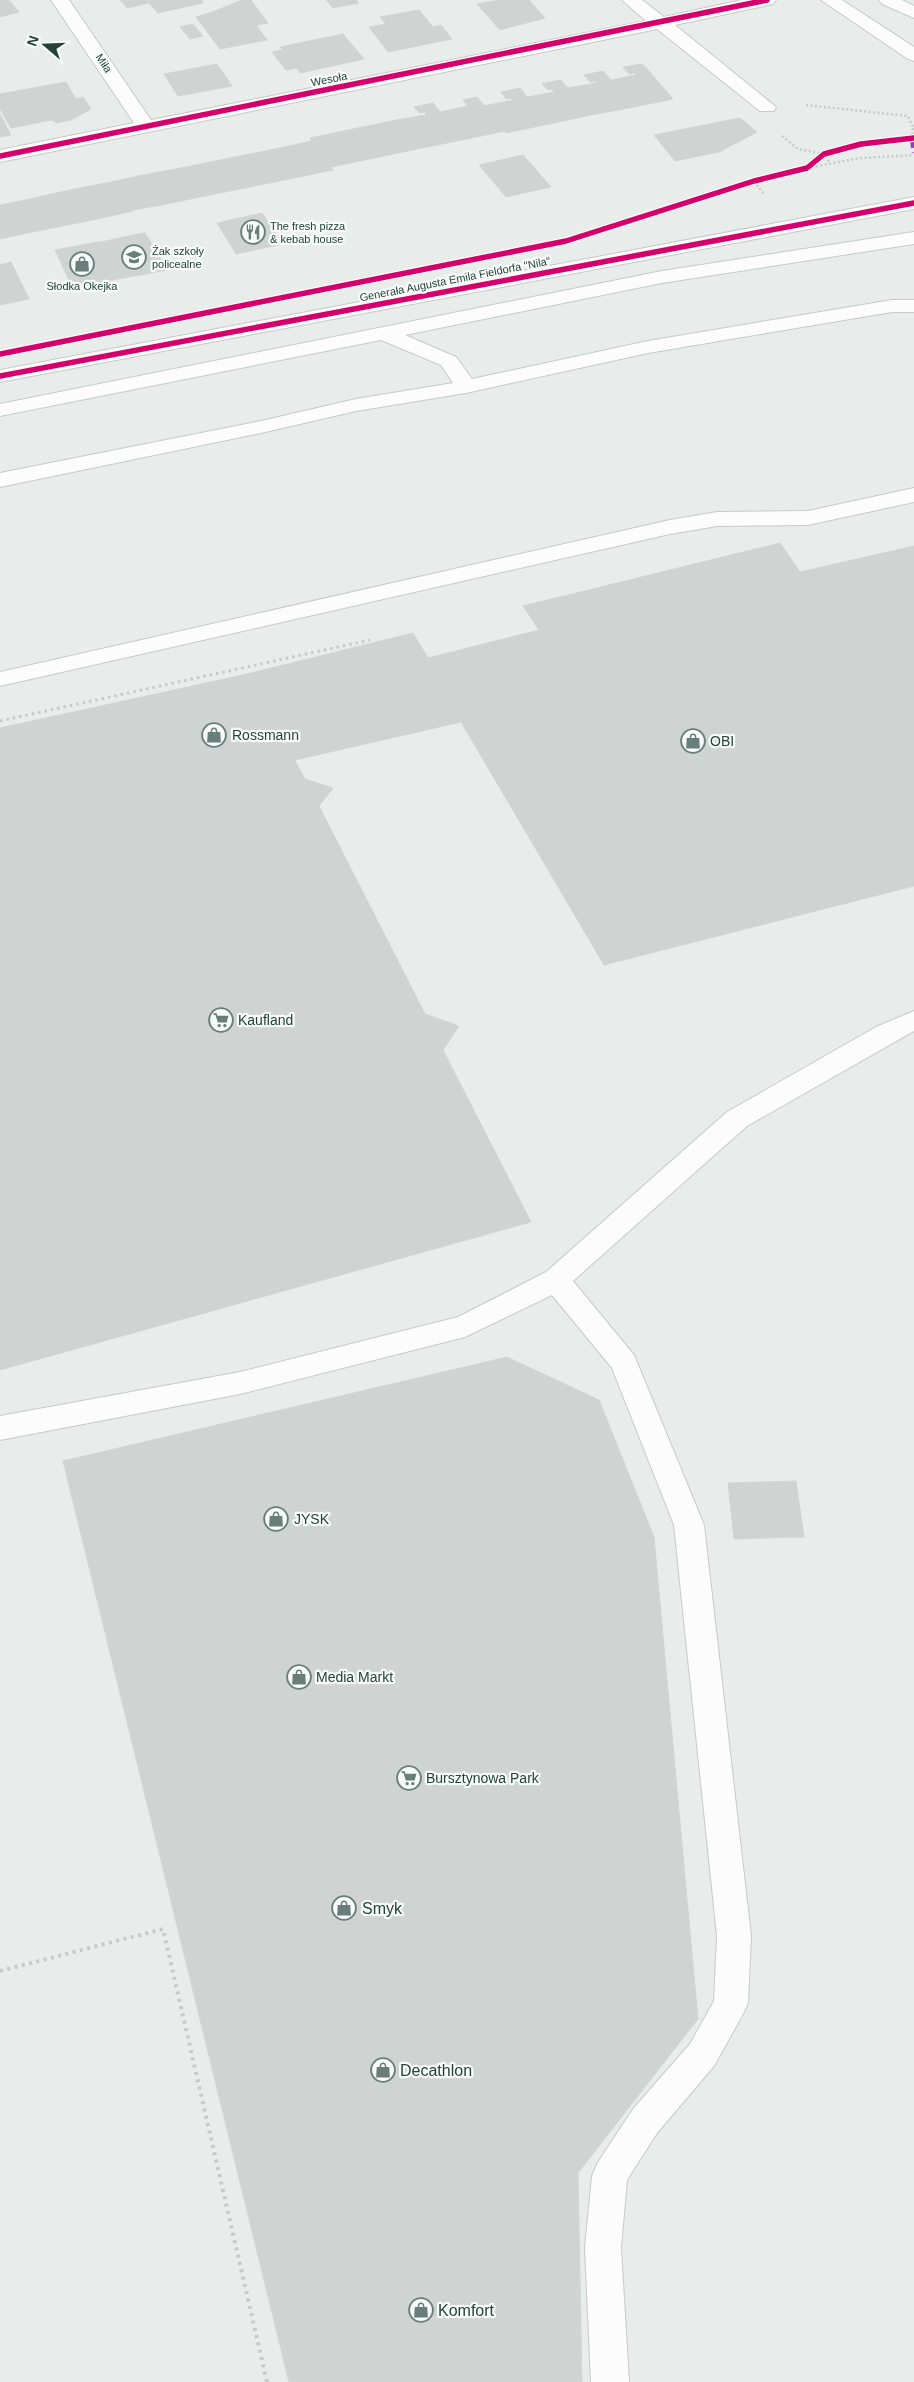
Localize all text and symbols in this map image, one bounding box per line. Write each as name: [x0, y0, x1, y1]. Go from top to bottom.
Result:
north arrow: [20, 20, 70, 70]
text: N: [23, 33, 42, 48]
street label: Miła: [93, 51, 115, 75]
street label: Wesoła: [310, 69, 349, 88]
restaurant icon: The fresh pizza & kebab house: [240, 219, 266, 245]
place label: The fresh pizza & kebab house: [270, 220, 346, 245]
school or university icon: Żak szkoły policealne: [121, 244, 147, 270]
place label: Żak szkoły policealne: [152, 245, 204, 270]
shop icon: Słodka Okejka: [69, 251, 95, 277]
street label: Generała Augusta Emila Fieldorfa "Nila": [358, 255, 552, 303]
place label: Słodka Okejka: [47, 280, 118, 292]
shop icon: Rossmann: [201, 722, 227, 748]
place label: Rossmann: [232, 727, 299, 743]
shop icon: OBI: [680, 728, 706, 754]
place label: OBI: [710, 733, 734, 749]
supermarket icon: Kaufland: [208, 1007, 234, 1033]
place label: Kaufland: [238, 1012, 293, 1028]
shop icon: JYSK: [263, 1506, 289, 1532]
place label: JYSK: [294, 1511, 330, 1527]
shop icon: Media Markt: [286, 1664, 312, 1690]
place label: Media Markt: [316, 1669, 393, 1685]
supermarket icon: Bursztynowa Park: [396, 1765, 422, 1791]
place label: Bursztynowa Park: [426, 1770, 540, 1786]
shop icon: Smyk: [331, 1895, 357, 1921]
place label: Smyk: [362, 1900, 403, 1917]
shop icon: Decathlon: [370, 2057, 396, 2083]
place label: Decathlon: [400, 2062, 472, 2079]
shop icon: Komfort: [408, 2297, 434, 2323]
place label: Komfort: [438, 2302, 495, 2319]

